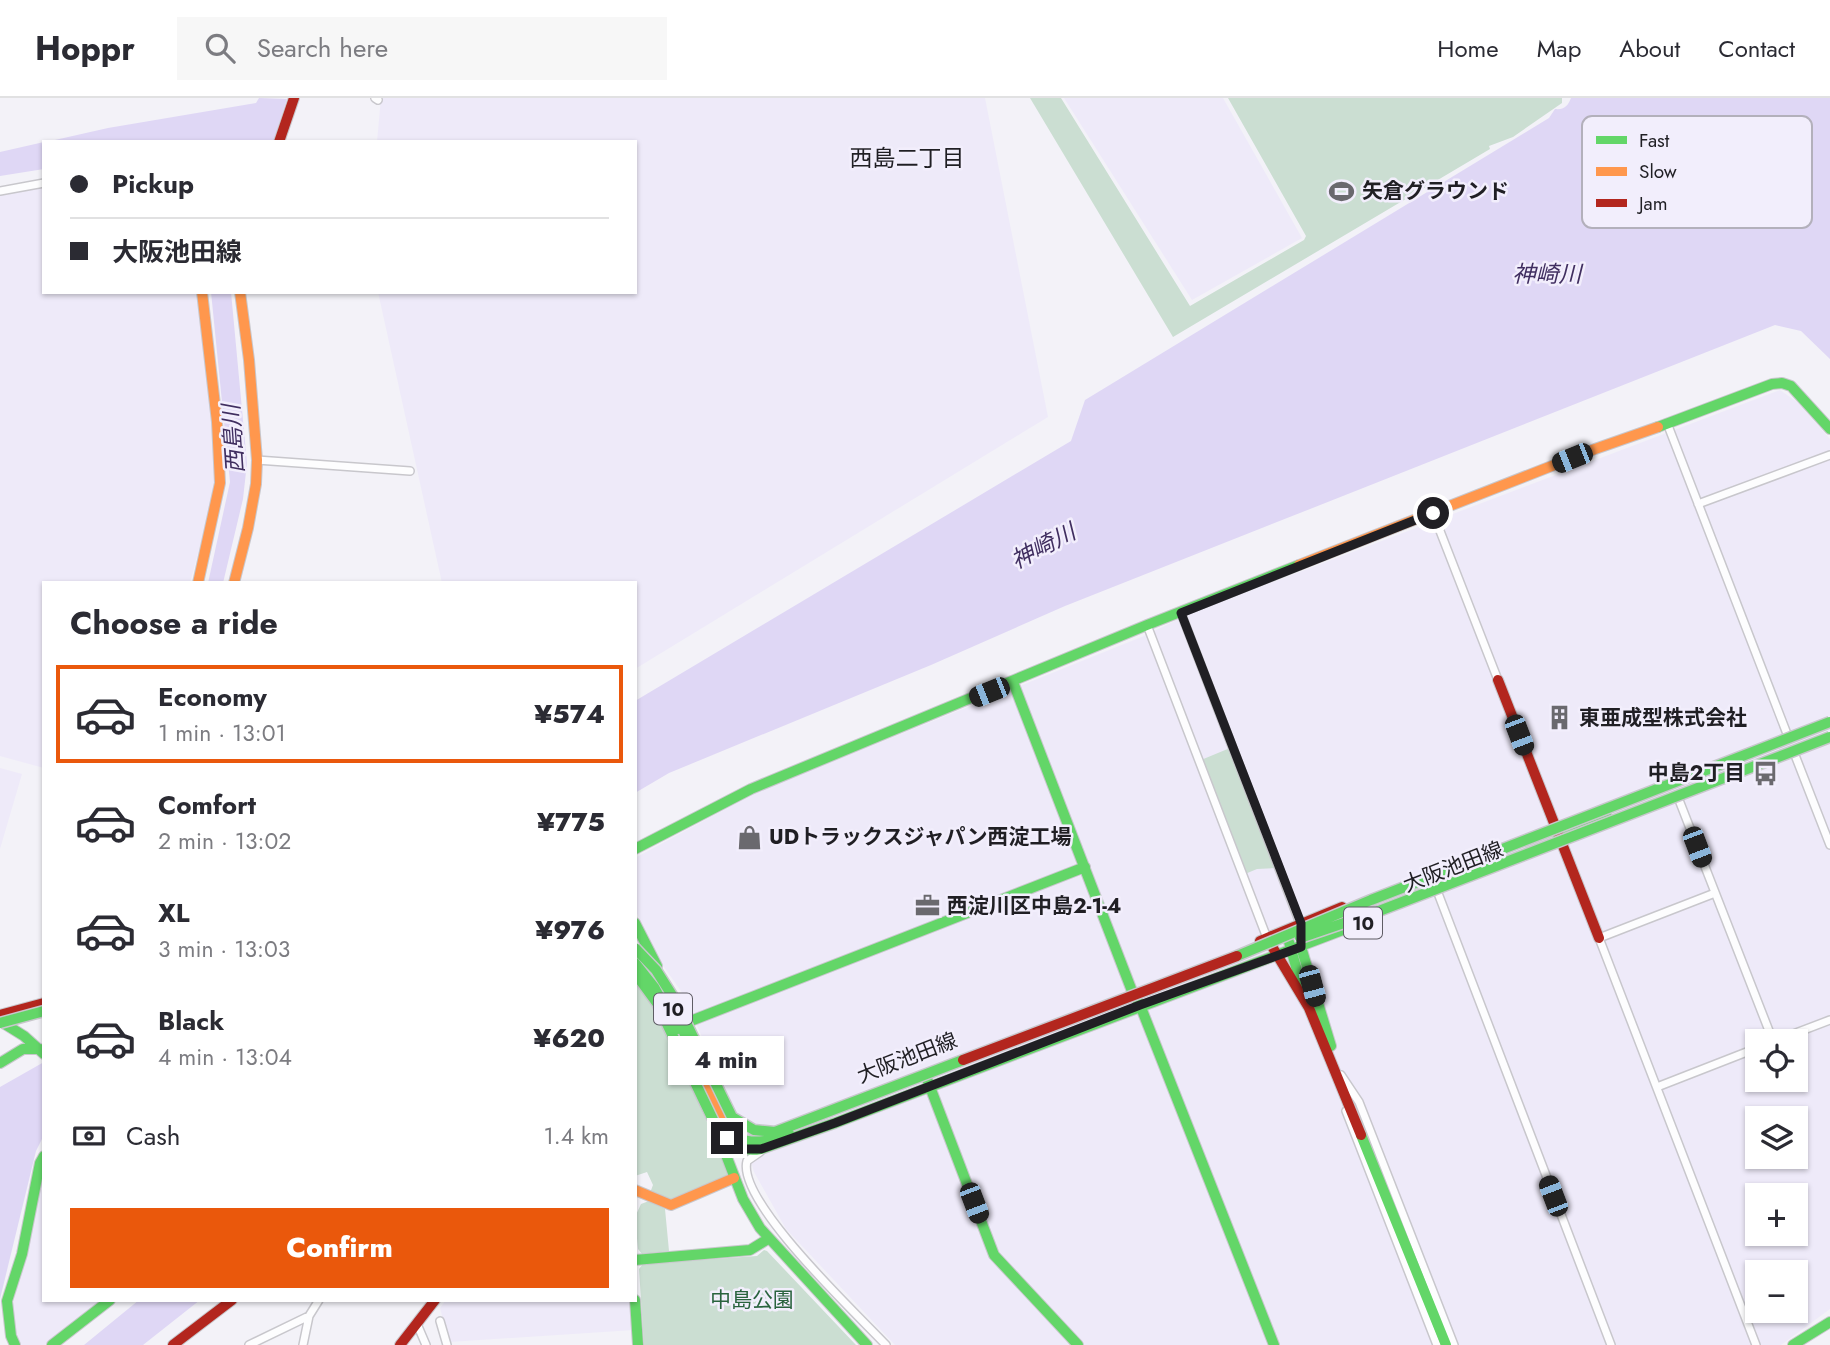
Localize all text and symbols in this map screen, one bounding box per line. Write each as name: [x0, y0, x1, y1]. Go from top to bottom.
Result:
search box: [177, 17, 667, 80]
text: Hoppr: [35, 25, 135, 72]
icon: search: [201, 29, 239, 67]
text: Search here: [257, 29, 388, 67]
text: Home: [1437, 31, 1499, 66]
text: Map: [1537, 31, 1581, 66]
text: About: [1619, 31, 1680, 66]
text: Contact: [1718, 31, 1795, 66]
legend: [1582, 116, 1812, 228]
text: Fast: [1639, 127, 1670, 154]
district label: 西島二丁目: [850, 141, 965, 175]
text: Slow: [1639, 158, 1677, 185]
text: Pickup: [112, 165, 194, 203]
place label: 矢倉グラウンド: [1362, 176, 1509, 206]
sports icon: 矢倉グラウンド: [1328, 177, 1356, 205]
text: Jam: [1636, 190, 1668, 217]
text: 大阪池田線: [112, 233, 242, 271]
water label: 神崎川: [1513, 257, 1585, 291]
water label: 西島川: [213, 400, 252, 475]
car: [1549, 440, 1596, 476]
route start: [1417, 497, 1449, 529]
water label: 神崎川: [1005, 513, 1084, 577]
text: Choose a ride: [70, 600, 278, 646]
car: [966, 674, 1013, 710]
text: Economy: [158, 678, 267, 716]
icon: car: [74, 683, 137, 746]
text: ¥574: [534, 695, 605, 733]
place label: 東亜成型株式会社: [1579, 703, 1747, 733]
building icon: 東亜成型株式会社: [1545, 704, 1573, 732]
car: [1502, 712, 1537, 758]
text: 1 min · 13:01: [158, 716, 286, 750]
place label: 中島２丁目: [1648, 758, 1745, 788]
bus stop icon: 中島２丁目: [1751, 759, 1779, 787]
text: Comfort: [158, 786, 256, 824]
icon: car: [74, 791, 137, 854]
text: ¥775: [537, 803, 605, 841]
place label: UDトラックスジャパン西淀工場: [769, 822, 1071, 852]
shop icon: UDトラックスジャパン西淀工場: [735, 823, 763, 851]
text: 2 min · 13:02: [158, 824, 291, 858]
car: [1680, 824, 1715, 870]
street label: 大阪池田線: [1399, 834, 1507, 900]
place label: 西淀川区中島2-1-4: [947, 891, 1121, 921]
office icon: 西淀川区中島2-1-4: [913, 892, 941, 920]
text: XL: [158, 894, 190, 932]
icon: car: [74, 899, 137, 962]
road number: 10: [1344, 908, 1382, 938]
text: ¥976: [535, 911, 605, 949]
text: 3 min · 13:03: [158, 932, 290, 966]
car: [1297, 963, 1328, 1009]
road number: 10: [654, 994, 692, 1024]
text: Black: [158, 1002, 224, 1040]
icon: car: [74, 1007, 137, 1070]
text: ¥620: [533, 1019, 605, 1057]
street label: 大阪池田線: [853, 1025, 961, 1091]
map controls: [1745, 1029, 1808, 1323]
button: locate: [1745, 1029, 1808, 1092]
callout: 4 min: [669, 1037, 785, 1086]
text: 4 min · 13:04: [158, 1040, 292, 1074]
text: 4 min: [695, 1043, 757, 1077]
button: layers: [1745, 1106, 1808, 1169]
icon: cash: [70, 1117, 108, 1155]
text: Cash: [126, 1117, 180, 1155]
text: 1.4 km: [543, 1119, 609, 1153]
route end: [711, 1122, 743, 1154]
car: [1536, 1173, 1571, 1219]
car: [957, 1180, 992, 1226]
button: +: [1745, 1183, 1808, 1246]
button: Confirm: [70, 1208, 609, 1288]
button: −: [1745, 1260, 1808, 1323]
park label: 中島公園: [710, 1285, 794, 1315]

